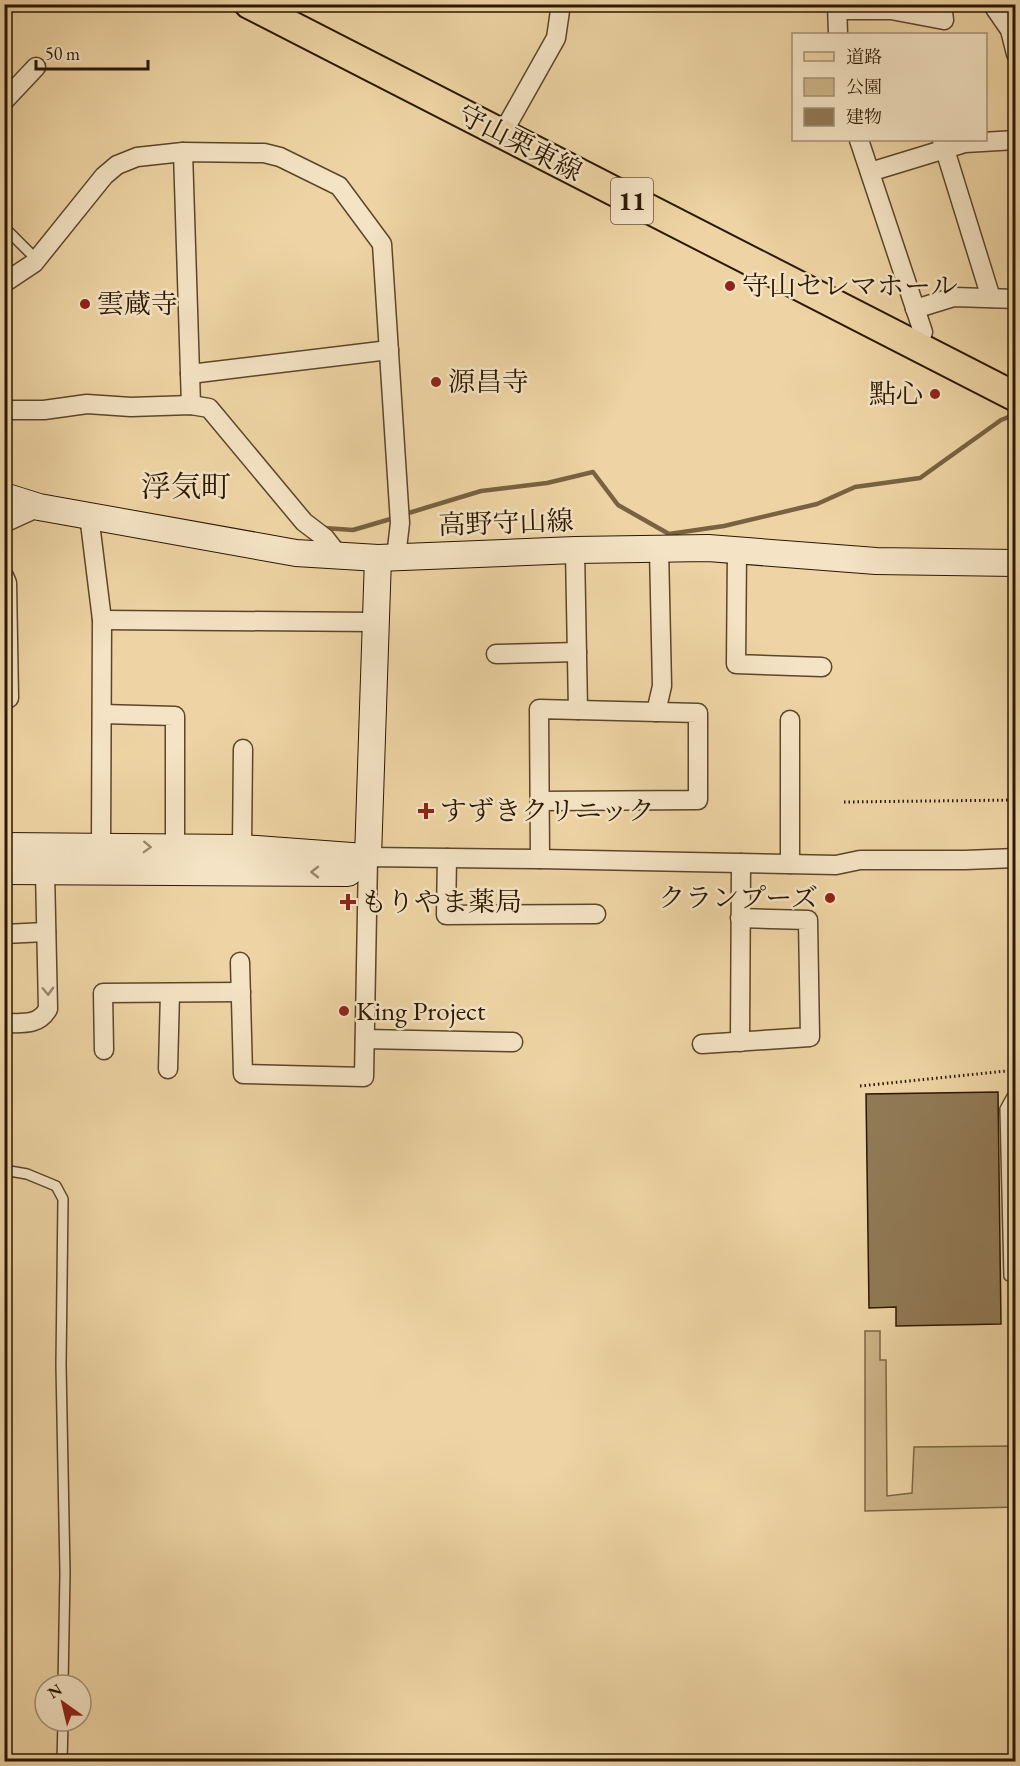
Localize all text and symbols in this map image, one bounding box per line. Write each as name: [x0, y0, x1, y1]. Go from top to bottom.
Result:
scale bar: [36, 33, 148, 71]
legend: [792, 33, 987, 141]
text: 50 m: [45, 42, 80, 65]
text: 道路: [846, 45, 882, 68]
text: 公園: [846, 75, 882, 98]
street label: 守山栗東線: [452, 96, 588, 189]
text: 建物: [846, 105, 882, 128]
road number: 11: [611, 178, 653, 224]
place label: 守山セレマホール: [742, 268, 957, 303]
marker: 守山セレマホール: [723, 279, 737, 293]
place label: 雲蔵寺: [97, 286, 178, 321]
marker: 雲蔵寺: [78, 297, 92, 311]
place label: 源昌寺: [448, 364, 529, 399]
marker: 源昌寺: [429, 375, 443, 389]
place label: 點心: [869, 376, 923, 411]
marker: 點心: [928, 387, 942, 401]
district label: 浮気町: [141, 467, 231, 506]
street label: 高野守山線: [438, 503, 574, 542]
place label: すずきクリニック: [440, 793, 655, 828]
marker: すずきクリニック: [417, 802, 435, 820]
one-way arrow: [142, 841, 151, 854]
one-way arrow: [311, 866, 320, 878]
place label: クランプーズ: [658, 880, 818, 915]
place label: もりやま薬局: [360, 884, 522, 919]
marker: クランプーズ: [823, 891, 837, 905]
marker: もりやま薬局: [341, 895, 355, 909]
one-way arrow: [42, 986, 55, 995]
place label: King Project: [356, 993, 486, 1028]
marker: King Project: [337, 1004, 351, 1018]
north arrow: [33, 1673, 93, 1733]
text: N: [44, 1679, 66, 1703]

